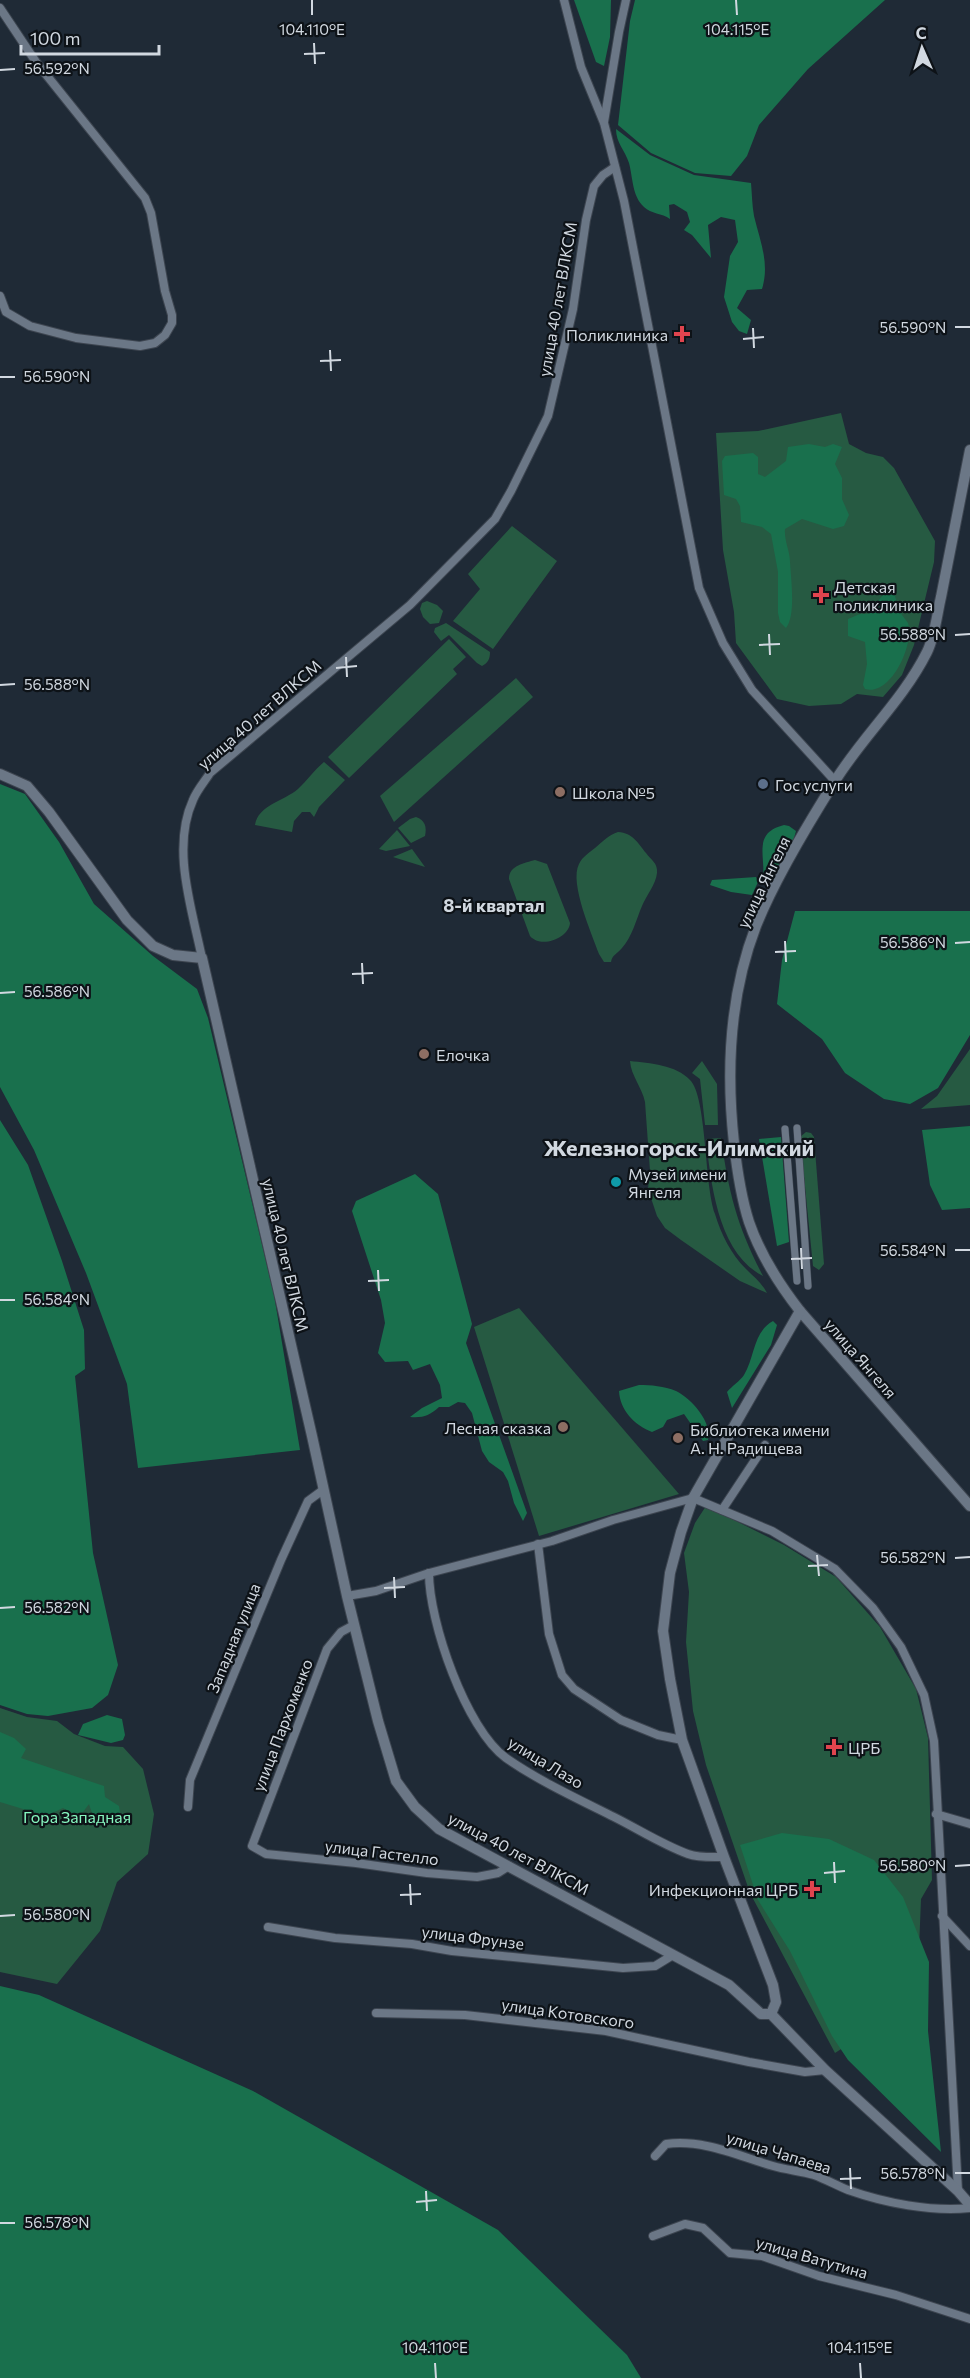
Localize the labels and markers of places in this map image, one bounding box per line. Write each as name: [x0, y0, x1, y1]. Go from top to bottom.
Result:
place label: Поликлиника: [566, 325, 668, 344]
marker: Поликлиника: [673, 325, 691, 343]
place label: Детская поликлиника: [834, 577, 933, 614]
marker: Детская поликлиника: [812, 586, 830, 604]
place label: Гос услуги: [775, 775, 853, 794]
marker: Гос услуги: [756, 777, 770, 791]
place label: Школа №5: [572, 783, 655, 802]
marker: Школа №5: [553, 785, 567, 799]
place label: Елочка: [436, 1045, 490, 1064]
marker: Елочка: [417, 1047, 431, 1061]
place label: Музей имени Янгеля: [628, 1164, 727, 1201]
marker: Музей имени Янгеля: [609, 1175, 623, 1189]
place label: Лесная сказка: [444, 1418, 551, 1437]
marker: Лесная сказка: [556, 1420, 570, 1434]
place label: Библиотека имени А. Н. Радищева: [690, 1420, 830, 1457]
marker: Библиотека имени А. Н. Радищева: [671, 1431, 685, 1445]
marker: ЦРБ: [825, 1738, 843, 1756]
place label: ЦРБ: [848, 1738, 880, 1757]
place label: Инфекционная ЦРБ: [649, 1880, 798, 1899]
marker: Инфекционная ЦРБ: [803, 1880, 821, 1898]

